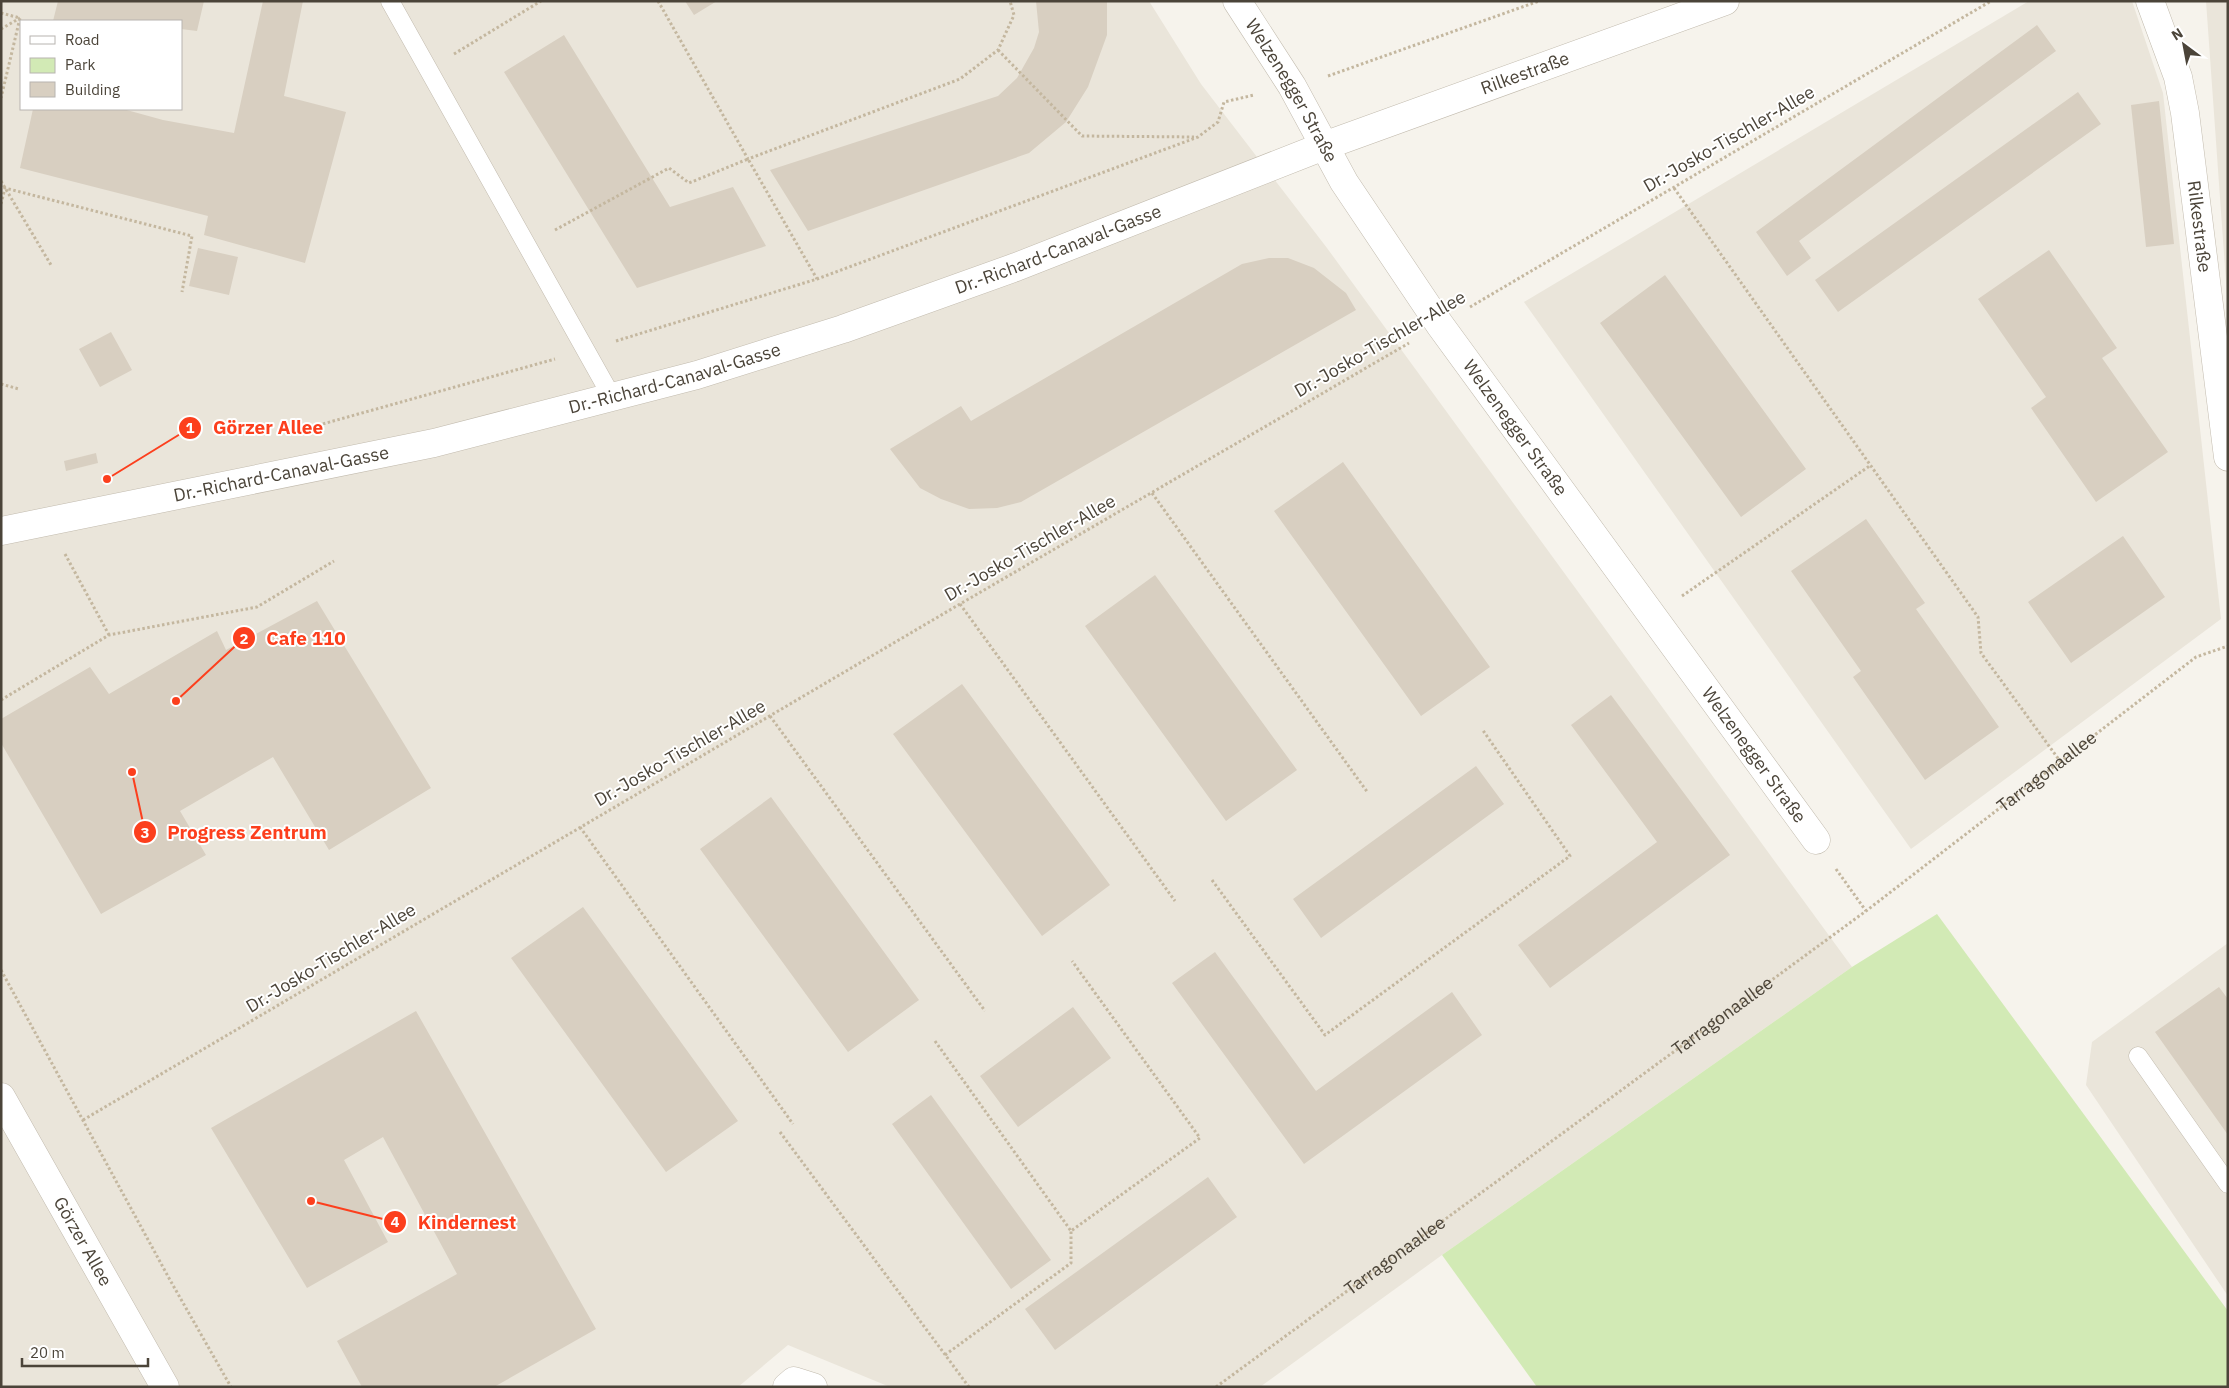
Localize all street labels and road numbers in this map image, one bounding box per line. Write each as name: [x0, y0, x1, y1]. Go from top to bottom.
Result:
street label: Welzenegger Straße: [1241, 14, 1343, 166]
street label: Rilkestraße: [1477, 46, 1572, 99]
street label: Dr.-Josko-Tischler-Allee: [1639, 80, 1819, 197]
street label: Rilkestraße: [2183, 179, 2217, 274]
street label: Dr.-Richard-Canaval-Gasse: [952, 199, 1165, 299]
street label: Dr.-Josko-Tischler-Allee: [1290, 285, 1470, 402]
street label: Dr.-Richard-Canaval-Gasse: [566, 337, 783, 419]
street label: Welzenegger Straße: [1458, 355, 1573, 500]
street label: Dr.-Richard-Canaval-Gasse: [171, 440, 391, 507]
street label: Dr.-Josko-Tischler-Allee: [940, 489, 1120, 606]
street label: Welzenegger Straße: [1697, 682, 1812, 827]
street label: Dr.-Josko-Tischler-Allee: [590, 694, 770, 811]
street label: Tarragonaallee: [1992, 726, 2101, 817]
street label: Dr.-Josko-Tischler-Allee: [242, 898, 420, 1017]
street label: Tarragonaallee: [1667, 971, 1778, 1060]
street label: Görzer Allee: [49, 1192, 118, 1290]
street label: Tarragonaallee: [1340, 1211, 1450, 1300]

